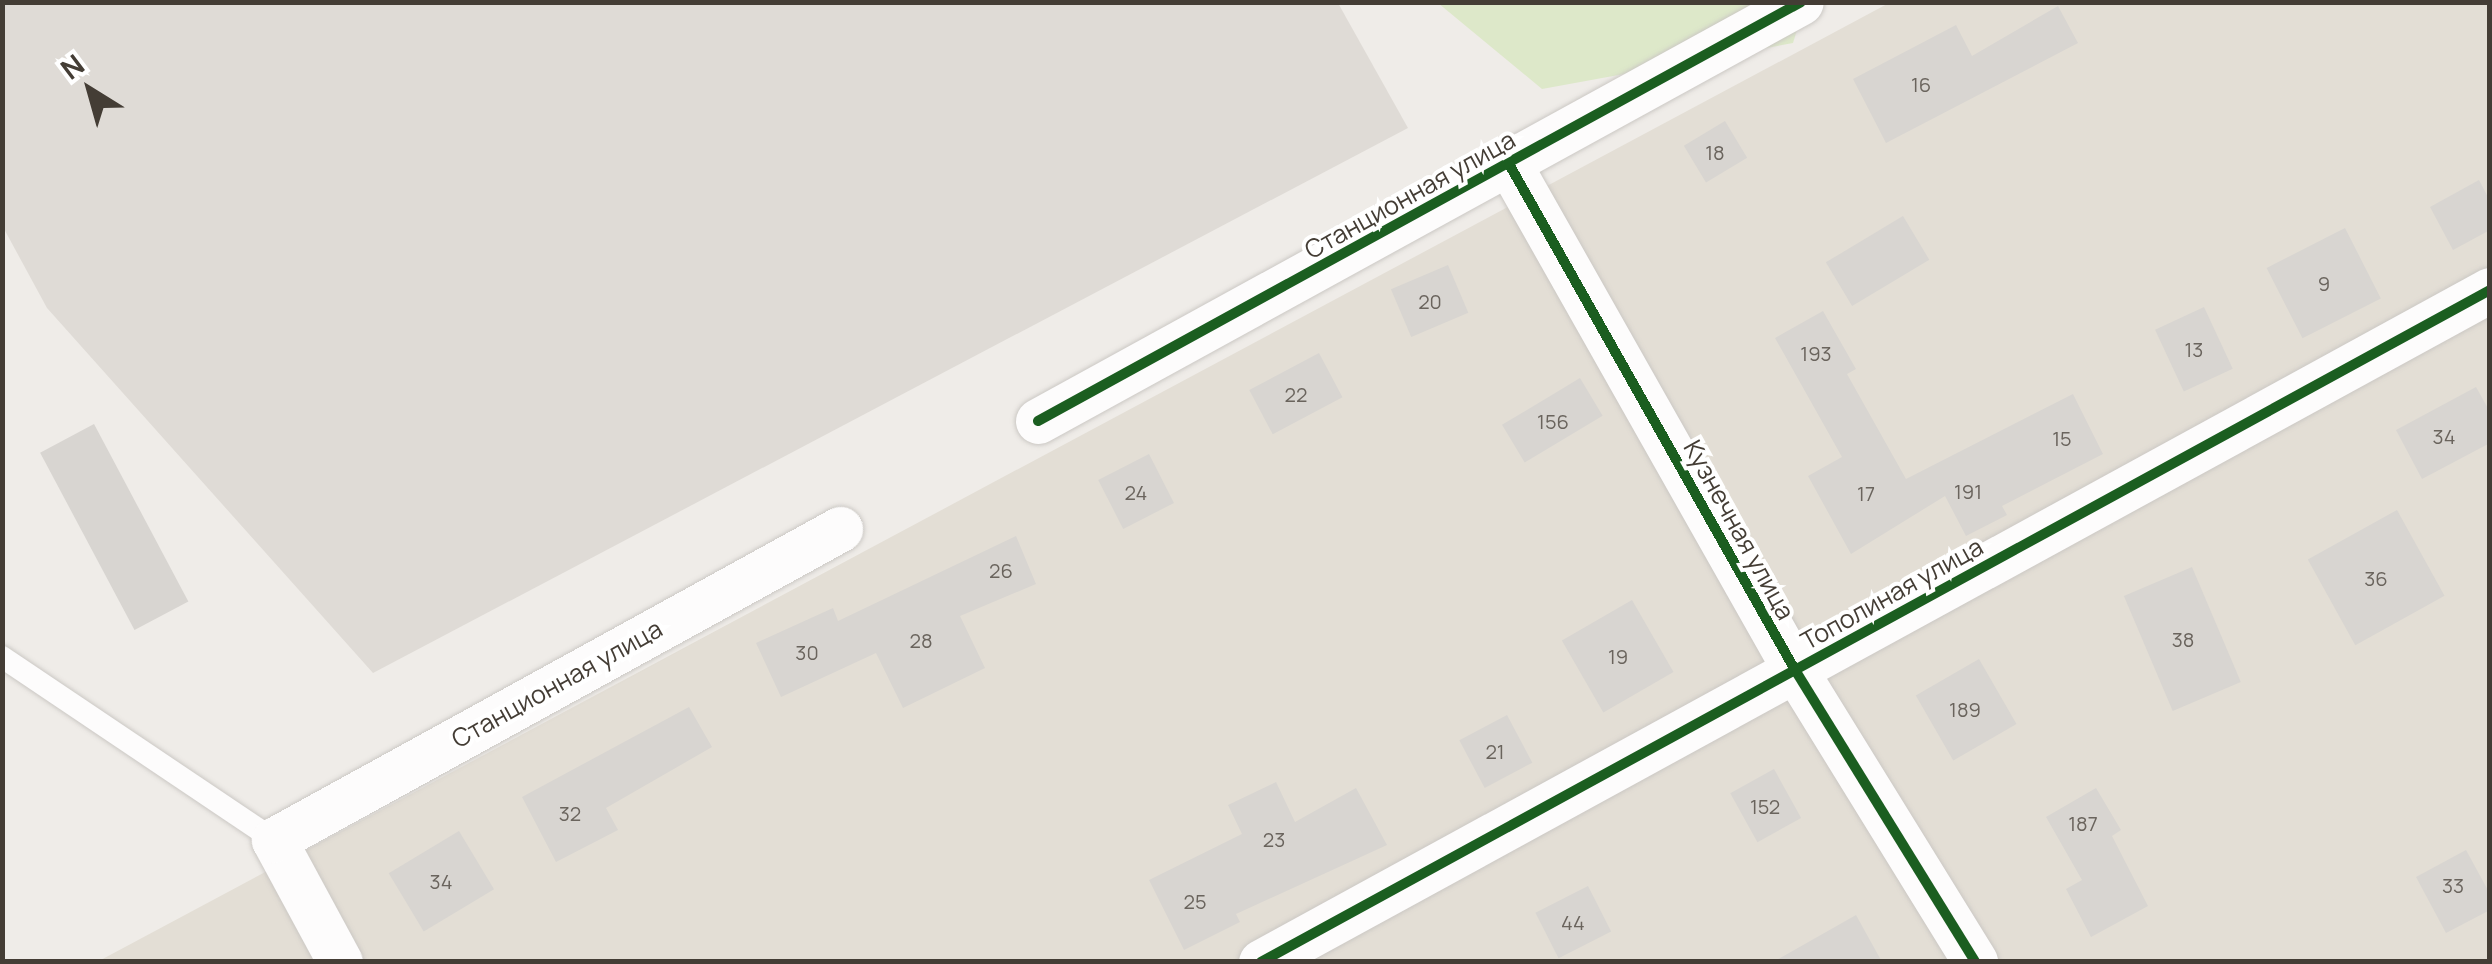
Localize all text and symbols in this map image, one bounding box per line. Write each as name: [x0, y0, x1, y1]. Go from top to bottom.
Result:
north arrow: [40, 40, 140, 140]
text: N: [52, 45, 91, 87]
house number: 16: [1911, 72, 1931, 96]
street label: Станционная улица: [1300, 125, 1520, 265]
house number: 18: [1705, 140, 1725, 164]
house number: 9: [2318, 271, 2330, 295]
house number: 20: [1418, 289, 1442, 313]
house number: 13: [2185, 337, 2203, 361]
house number: 193: [1800, 341, 1832, 365]
house number: 22: [1285, 382, 1307, 406]
house number: 156: [1537, 409, 1569, 433]
house number: 34: [2433, 424, 2455, 448]
house number: 15: [2052, 426, 2072, 450]
street label: Кузнечная улица: [1677, 435, 1801, 625]
house number: 191: [1954, 479, 1982, 503]
house number: 24: [1125, 480, 1147, 504]
house number: 17: [1857, 481, 1875, 505]
street label: Тополиная улица: [1796, 532, 1988, 656]
house number: 26: [989, 558, 1013, 582]
house number: 36: [2364, 566, 2388, 590]
street label: Станционная улица: [447, 614, 667, 754]
house number: 38: [2172, 627, 2194, 651]
house number: 28: [909, 628, 933, 652]
house number: 30: [795, 640, 819, 664]
house number: 19: [1608, 644, 1628, 668]
house number: 189: [1949, 697, 1981, 721]
house number: 21: [1485, 739, 1505, 763]
house number: 152: [1750, 794, 1780, 818]
house number: 32: [559, 801, 581, 825]
house number: 187: [2068, 811, 2098, 835]
house number: 23: [1263, 827, 1285, 851]
house number: 34: [430, 869, 452, 893]
house number: 33: [2442, 873, 2464, 897]
house number: 25: [1184, 889, 1206, 913]
house number: 44: [1561, 910, 1585, 934]

